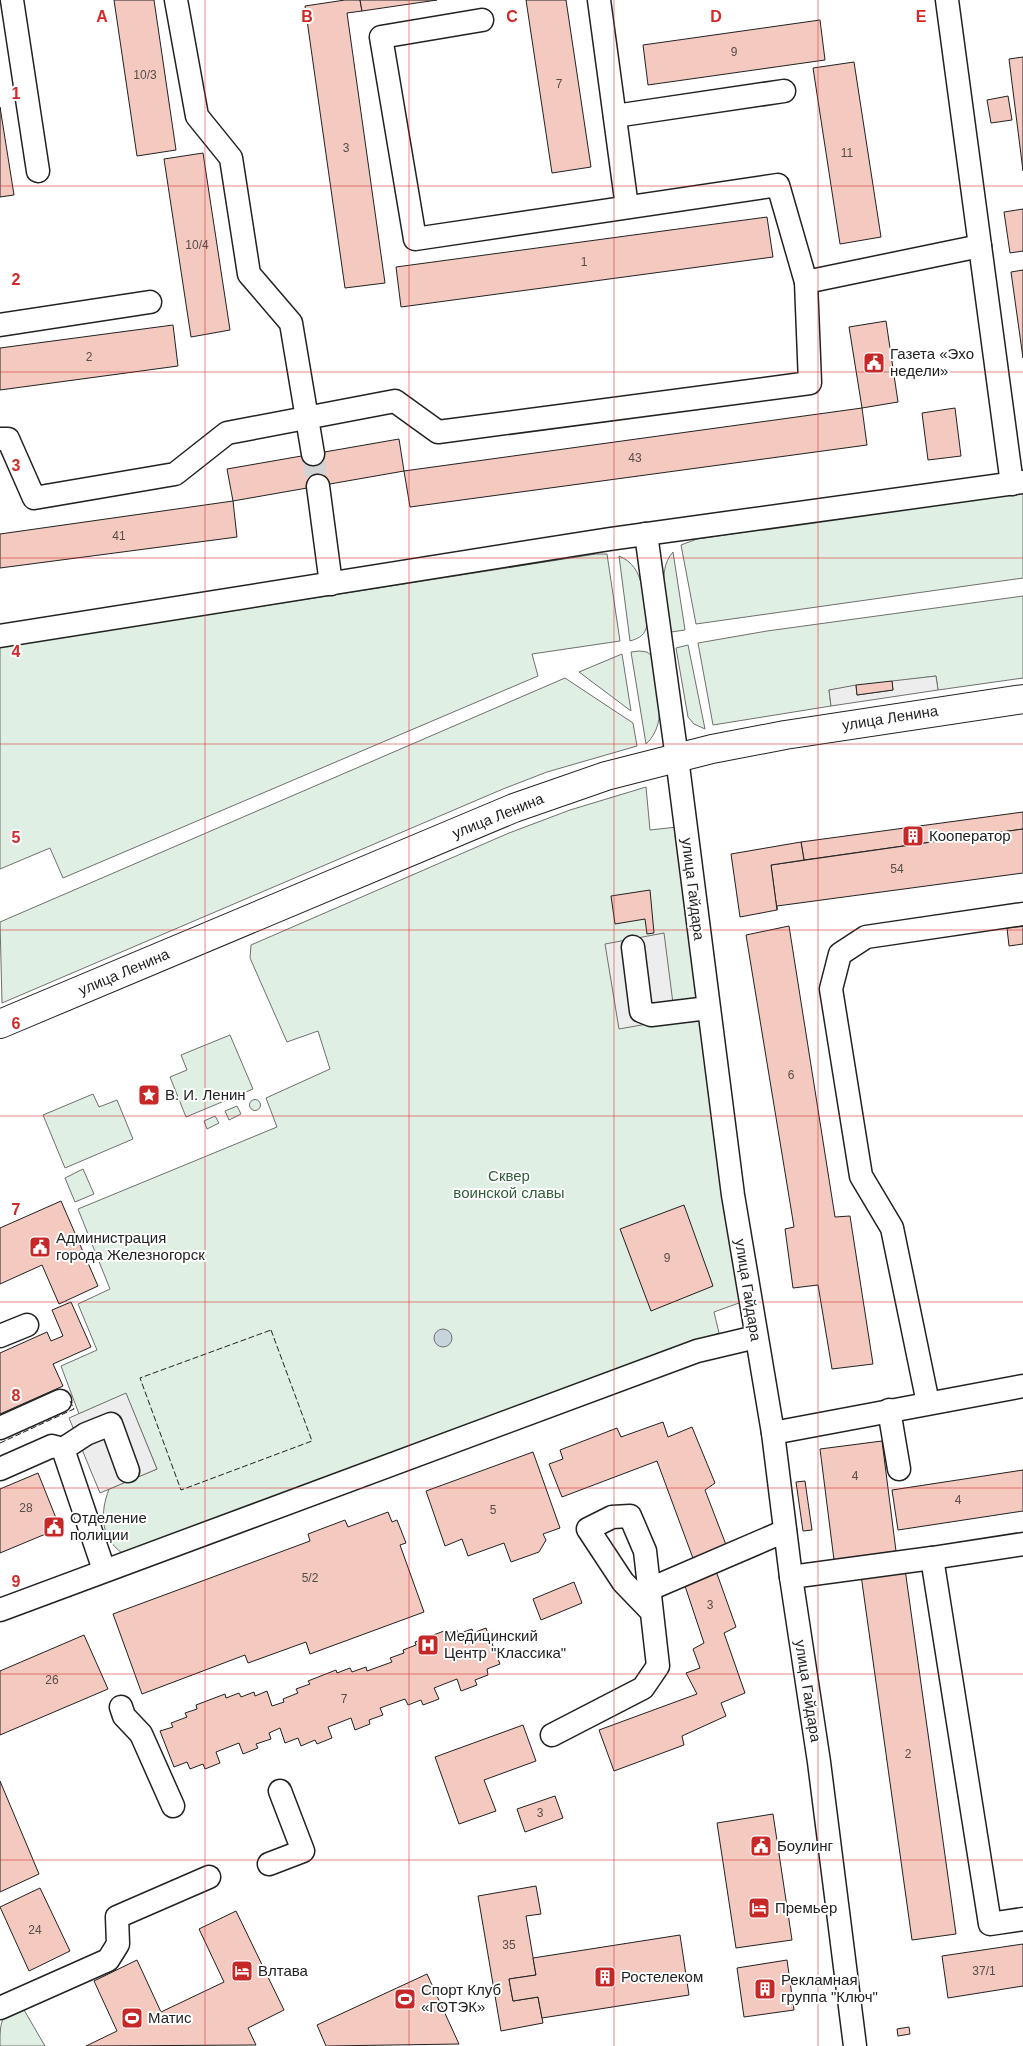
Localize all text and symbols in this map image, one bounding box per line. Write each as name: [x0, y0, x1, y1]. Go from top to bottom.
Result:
text: A: [96, 8, 108, 25]
text: B: [301, 8, 313, 25]
text: C: [506, 8, 518, 25]
text: D: [710, 8, 722, 25]
text: E: [916, 8, 927, 25]
house number: 9: [731, 45, 738, 59]
house number: 10/3: [133, 68, 157, 82]
house number: 7: [556, 77, 563, 91]
text: 1: [12, 85, 21, 102]
house number: 3: [343, 141, 350, 155]
house number: 11: [841, 146, 854, 160]
house number: 10/4: [185, 238, 209, 252]
house number: 1: [581, 255, 588, 269]
text: 2: [12, 271, 21, 288]
place label: Газета «Эхо недели»: [890, 345, 974, 379]
house number: 2: [86, 350, 93, 364]
public building icon: Газета «Эхо недели»: [862, 351, 886, 375]
house number: 43: [628, 451, 642, 465]
text: 3: [12, 457, 21, 474]
house number: 41: [112, 529, 126, 543]
text: 4: [12, 643, 21, 660]
street label: улица Ленина: [841, 701, 940, 733]
street label: улица Ленина: [450, 789, 547, 842]
building icon: Кооператор: [901, 824, 925, 848]
place label: Кооператор: [929, 827, 1011, 844]
text: 5: [12, 829, 21, 846]
street label: улица Гайдара: [679, 837, 708, 942]
house number: 54: [890, 862, 904, 876]
street label: улица Ленина: [76, 945, 172, 998]
text: 6: [12, 1015, 21, 1032]
house number: 6: [788, 1068, 795, 1082]
place icon: В. И. Ленин: [137, 1083, 161, 1107]
place label: В. И. Ленин: [165, 1086, 246, 1103]
park label: Сквер воинской славы: [453, 1167, 565, 1201]
text: 7: [12, 1201, 21, 1218]
place label: Администрация города Железногорск: [56, 1229, 205, 1263]
public building icon: Администрация города Железногорск: [28, 1235, 52, 1259]
street label: улица Гайдара: [732, 1238, 765, 1343]
house number: 9: [664, 1251, 671, 1265]
text: 8: [12, 1387, 21, 1404]
house number: 4: [852, 1469, 859, 1483]
house number: 4: [955, 1493, 962, 1507]
house number: 28: [19, 1501, 33, 1515]
house number: 5: [490, 1503, 497, 1517]
place label: Отделение полиции: [70, 1509, 147, 1543]
public building icon: Отделение полиции: [42, 1515, 66, 1539]
house number: 5/2: [302, 1571, 319, 1585]
text: 9: [12, 1573, 21, 1590]
house number: 3: [707, 1598, 714, 1612]
place label: Медицинский Центр "Классика": [444, 1627, 566, 1661]
hospital icon: Медицинский Центр "Классика": [416, 1633, 440, 1657]
street label: улица Гайдара: [792, 1639, 825, 1744]
house number: 26: [45, 1673, 59, 1687]
house number: 7: [341, 1692, 348, 1706]
house number: 2: [905, 1747, 912, 1761]
house number: 3: [537, 1806, 544, 1820]
public building icon: Боулинг: [749, 1834, 773, 1858]
place label: Боулинг: [777, 1837, 834, 1854]
hotel icon: Премьер: [747, 1896, 771, 1920]
place label: Премьер: [775, 1899, 837, 1916]
house number: 24: [28, 1923, 42, 1937]
house number: 35: [502, 1938, 516, 1952]
hotel icon: Влтава: [230, 1959, 254, 1983]
place label: Влтава: [258, 1962, 309, 1979]
house number: 37/1: [972, 1964, 996, 1978]
building icon: Ростелеком: [593, 1965, 617, 1989]
place label: Ростелеком: [621, 1968, 703, 1985]
place label: Рекламная группа "Ключ": [781, 1971, 878, 2005]
building icon: Рекламная группа "Ключ": [753, 1977, 777, 2001]
place label: Спорт Клуб «ГОТЭК»: [421, 1981, 501, 2015]
sports icon: Спорт Клуб «ГОТЭК»: [393, 1987, 417, 2011]
sports icon: Матис: [120, 2006, 144, 2030]
place label: Матис: [148, 2009, 192, 2026]

